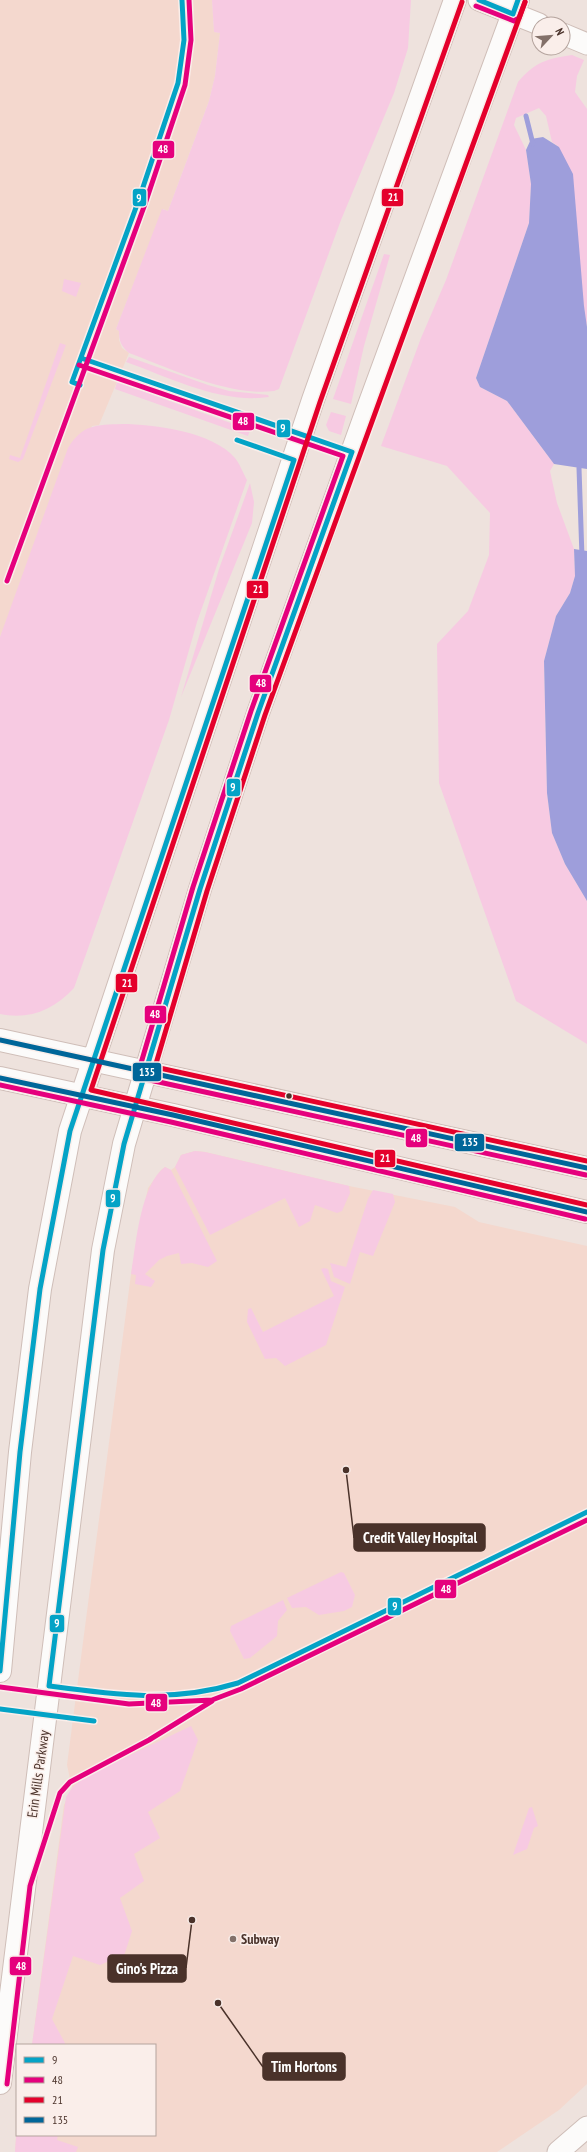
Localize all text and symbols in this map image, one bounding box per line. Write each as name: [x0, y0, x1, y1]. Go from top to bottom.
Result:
north arrow: [531, 16, 571, 56]
text: N: [552, 26, 568, 37]
line badge: 48: [152, 140, 175, 159]
text: 48: [158, 142, 168, 156]
line badge: 9: [132, 188, 147, 207]
line badge: 21: [381, 188, 404, 207]
text: 21: [388, 190, 398, 204]
text: 9: [136, 191, 142, 205]
line badge: 48: [232, 412, 255, 431]
text: 48: [238, 414, 248, 428]
line badge: 9: [276, 419, 291, 438]
text: 9: [280, 421, 286, 435]
line badge: 21: [246, 580, 269, 599]
text: 21: [253, 582, 263, 596]
line badge: 48: [249, 674, 272, 693]
text: 48: [256, 676, 266, 690]
line badge: 9: [226, 778, 241, 797]
text: 9: [230, 780, 236, 794]
line badge: 21: [115, 973, 138, 993]
text: 21: [122, 976, 132, 990]
line badge: 48: [144, 1005, 167, 1024]
text: 48: [150, 1007, 160, 1021]
line badge: 135: [132, 1062, 162, 1082]
text: 135: [139, 1065, 155, 1079]
unlabelled marker: [284, 1091, 294, 1101]
line badge: 48: [405, 1128, 428, 1148]
text: 48: [411, 1131, 421, 1145]
line badge: 135: [454, 1133, 485, 1152]
text: 135: [462, 1135, 478, 1149]
line badge: 21: [374, 1149, 396, 1168]
text: 21: [380, 1151, 390, 1165]
line badge: 9: [105, 1189, 121, 1208]
text: 9: [110, 1191, 116, 1205]
callout: Credit Valley Hospital: [354, 1524, 485, 1551]
text: Credit Valley Hospital: [363, 1528, 477, 1547]
line badge: 48: [434, 1579, 457, 1599]
text: 48: [441, 1582, 451, 1596]
line badge: 9: [387, 1597, 402, 1616]
text: 9: [392, 1599, 398, 1613]
line badge: 9: [49, 1614, 65, 1633]
text: 9: [54, 1616, 60, 1630]
line badge: 48: [145, 1693, 168, 1712]
text: 48: [151, 1696, 161, 1710]
street label: Erin Mills Parkway: [23, 1728, 53, 1819]
place label: Subway: [241, 1930, 280, 1948]
marker: Subway: [228, 1934, 238, 1944]
callout: Gino's Pizza: [108, 1955, 186, 1982]
line badge: 48: [9, 1956, 32, 1976]
text: 48: [16, 1959, 26, 1973]
text: Gino's Pizza: [116, 1959, 178, 1978]
legend: [16, 2044, 156, 2136]
text: 9: [52, 2052, 57, 2067]
callout: Tim Hortons: [263, 2053, 345, 2080]
text: Tim Hortons: [271, 2057, 337, 2076]
text: 48: [52, 2072, 63, 2087]
text: 21: [52, 2092, 63, 2107]
text: 135: [52, 2112, 68, 2127]

